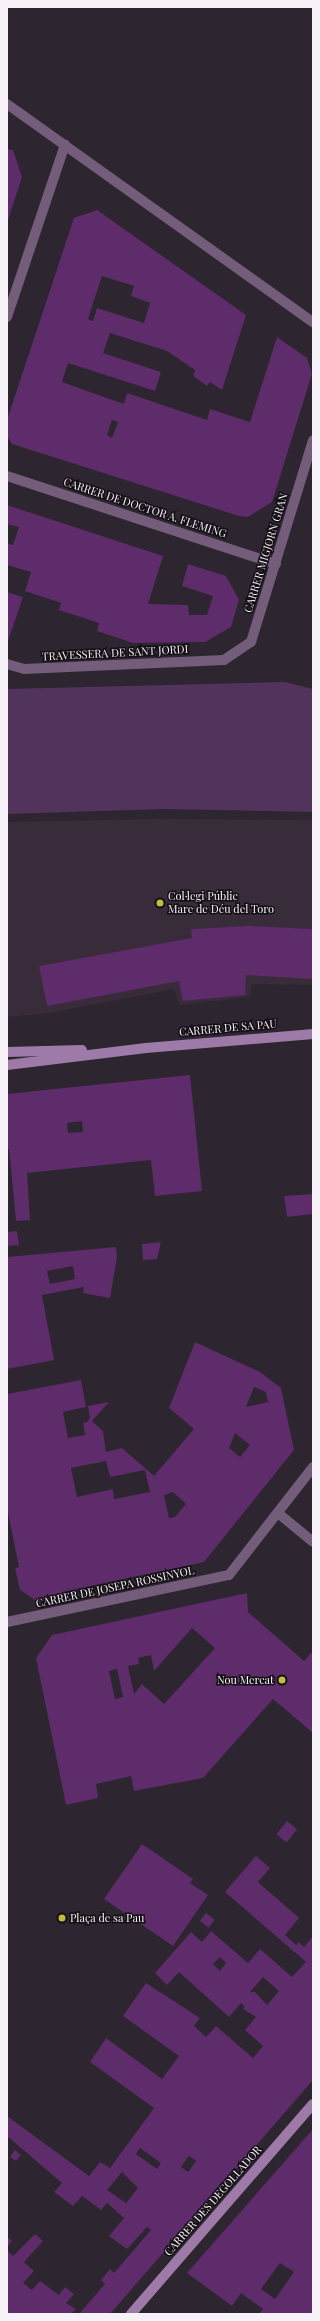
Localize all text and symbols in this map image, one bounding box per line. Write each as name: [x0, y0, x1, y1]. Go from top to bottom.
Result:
street label: CARRER DE DOCTOR A. FLEMING: [61, 475, 229, 541]
street label: CARRER MIGJORN GRAN: [241, 491, 291, 615]
street label: TRAVESSERA DE SANT JORDI: [41, 643, 189, 663]
place label: Col·legi Públic Mare de Déu del Toro: [168, 890, 274, 916]
marker: Col·legi Públic Mare de Déu del Toro: [155, 898, 165, 908]
street label: CARRER DE SA PAU: [178, 1017, 278, 1039]
street label: CARRER DE JOSEPA ROSSINYOL: [35, 1564, 195, 1610]
place label: Nou Mercat: [217, 1673, 274, 1687]
marker: Nou Mercat: [277, 1675, 287, 1685]
place label: Plaça de sa Pau: [70, 1911, 145, 1925]
marker: Plaça de sa Pau: [57, 1913, 67, 1923]
street label: CARRER DES DEGOLLADOR: [162, 2143, 264, 2259]

